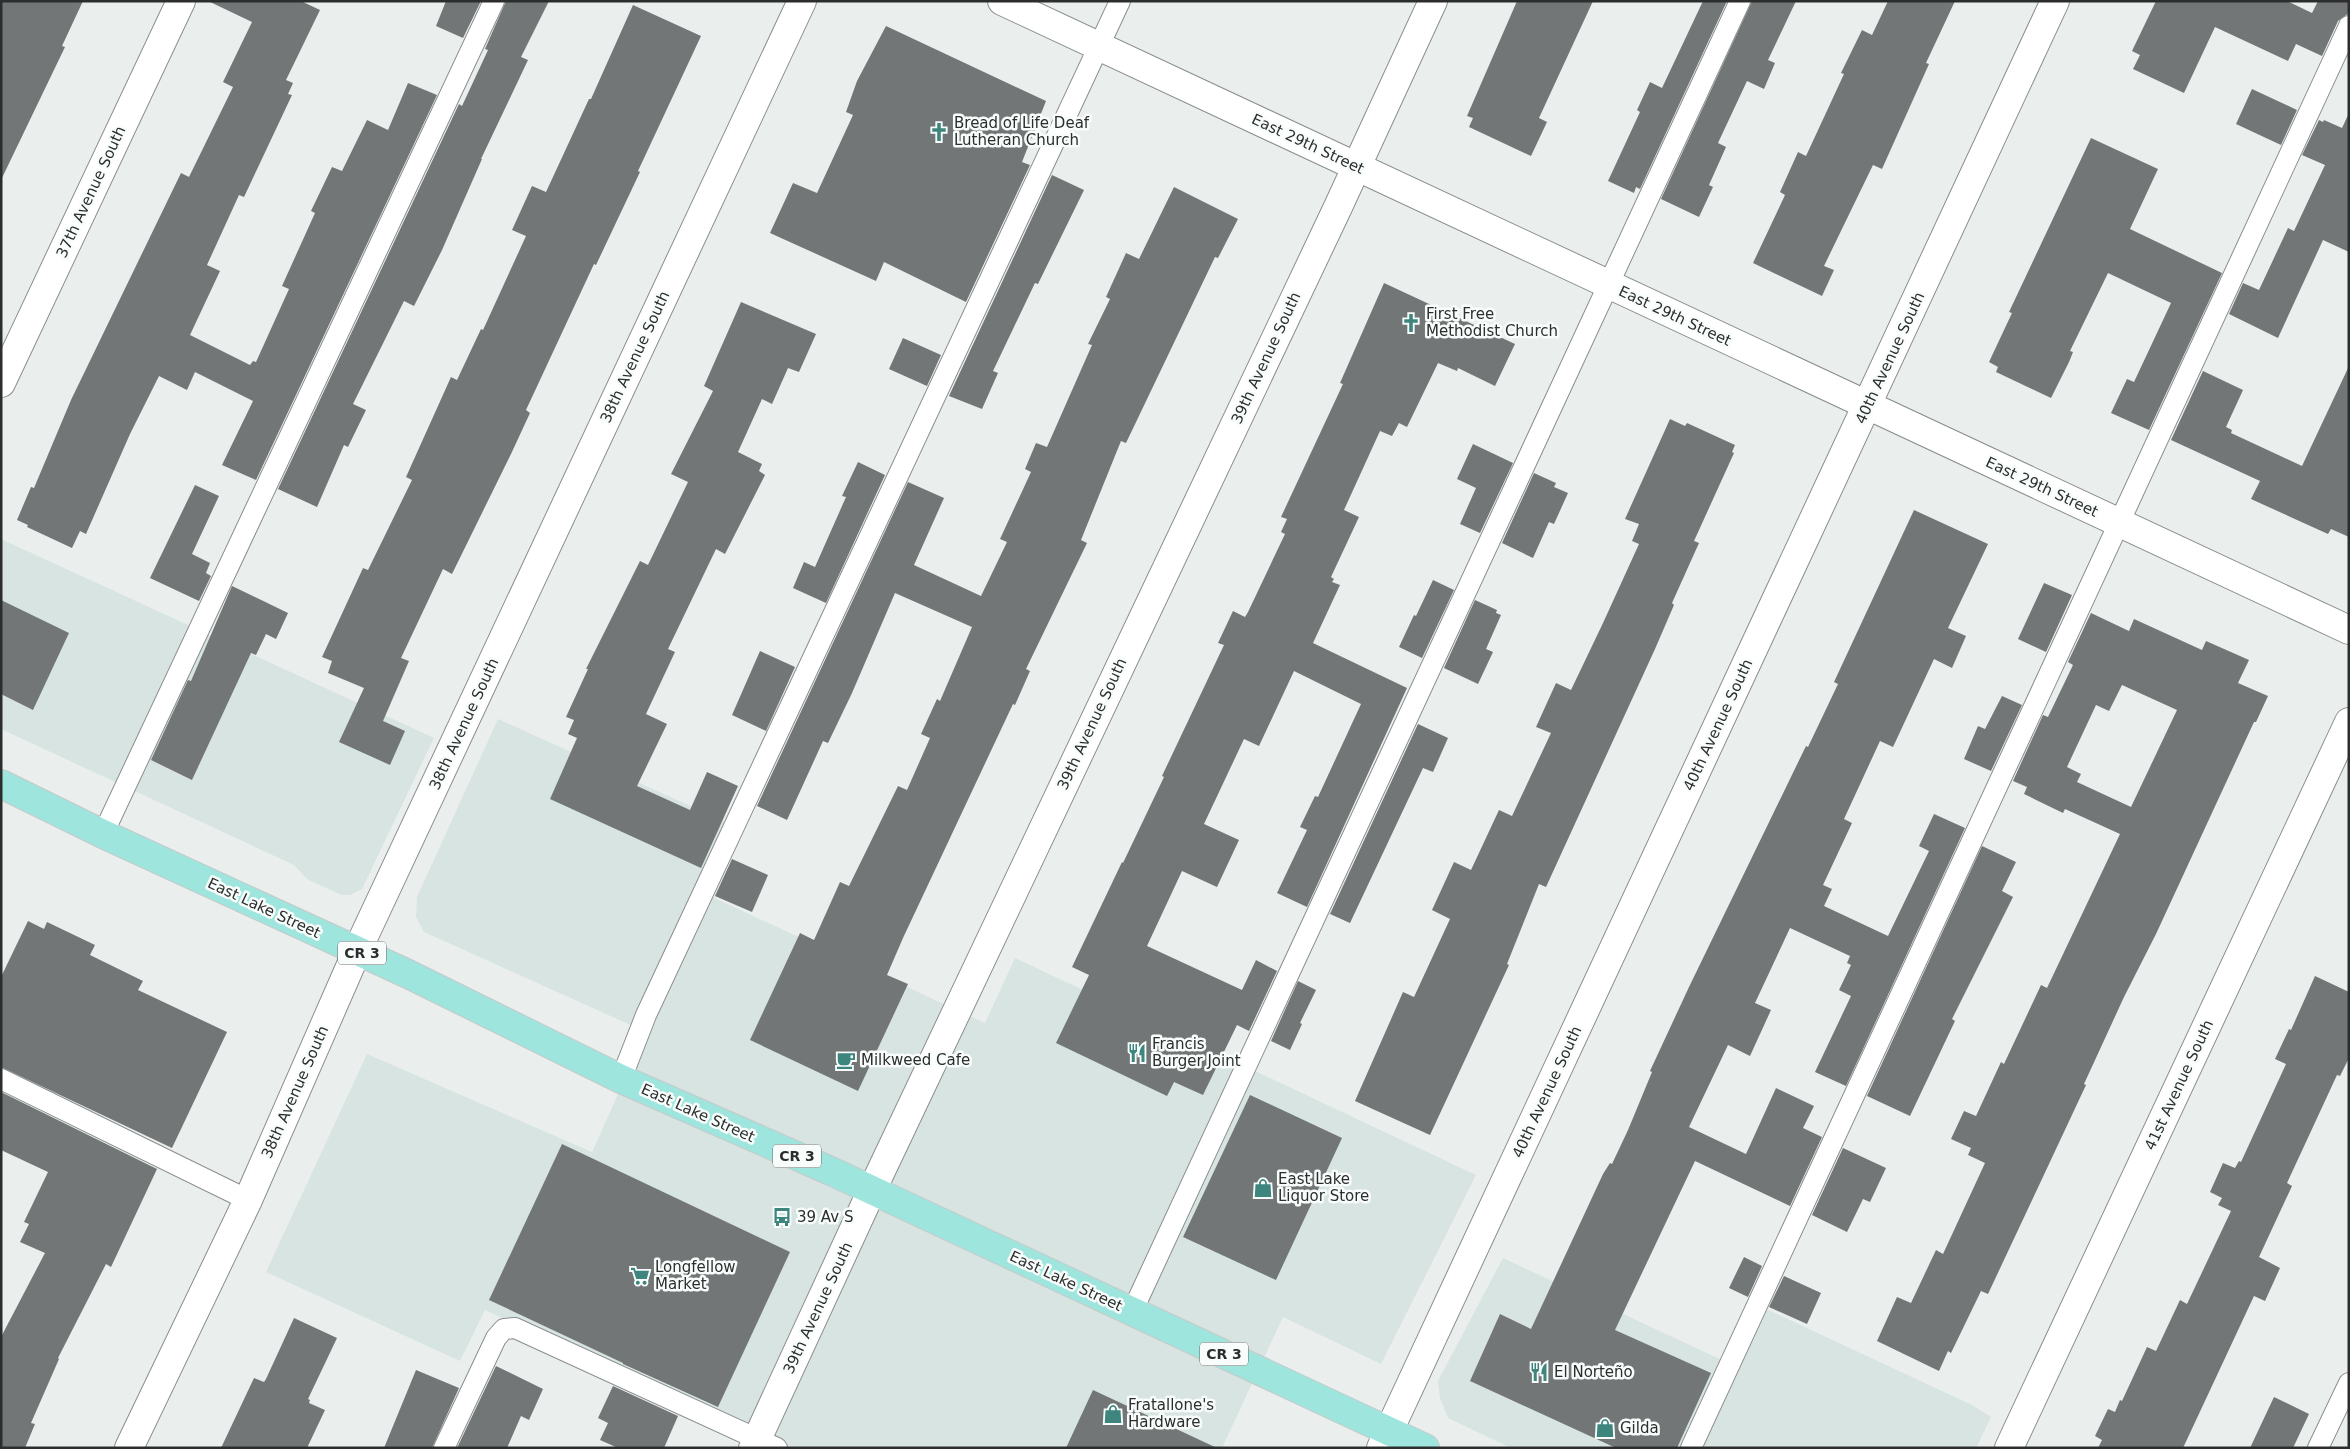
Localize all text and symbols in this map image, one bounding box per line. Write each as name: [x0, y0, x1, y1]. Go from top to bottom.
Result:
street label: East 29th Street: [1249, 110, 1367, 178]
place label: Bread of Life Deaf Lutheran Church: [954, 114, 1090, 149]
church icon: Bread of Life Deaf Lutheran Church: [928, 121, 950, 143]
street label: 37th Avenue South: [53, 123, 129, 261]
street label: East 29th Street: [1616, 282, 1734, 350]
street label: 38th Avenue South: [597, 288, 673, 426]
street label: 39th Avenue South: [1228, 289, 1304, 427]
street label: 40th Avenue South: [1852, 289, 1928, 427]
place label: First Free Methodist Church: [1426, 305, 1558, 340]
church icon: First Free Methodist Church: [1400, 312, 1422, 334]
street label: East 29th Street: [1983, 453, 2101, 521]
street label: 38th Avenue South: [426, 655, 502, 793]
street label: 39th Avenue South: [1054, 655, 1130, 793]
street label: 40th Avenue South: [1680, 656, 1756, 794]
street label: East Lake Street: [205, 874, 323, 942]
road number: CR 3: [338, 941, 386, 964]
street label: 41st Avenue South: [2141, 1017, 2217, 1153]
street label: 38th Avenue South: [258, 1023, 332, 1161]
street label: 40th Avenue South: [1509, 1023, 1585, 1161]
place label: Francis Burger Joint: [1152, 1035, 1241, 1070]
restaurant icon: Francis Burger Joint: [1126, 1042, 1148, 1064]
cafe icon: Milkweed Cafe: [835, 1049, 857, 1071]
place label: Milkweed Cafe: [861, 1051, 970, 1069]
street label: East Lake Street: [638, 1080, 758, 1146]
road number: CR 3: [773, 1144, 821, 1168]
place label: East Lake Liquor Store: [1278, 1170, 1369, 1205]
shop icon: East Lake Liquor Store: [1252, 1177, 1274, 1199]
bus stop icon: 39 Av S: [771, 1206, 793, 1228]
place label: 39 Av S: [797, 1208, 853, 1226]
street label: 39th Avenue South: [780, 1239, 856, 1377]
street label: East Lake Street: [1007, 1247, 1125, 1315]
place label: Longfellow Market: [655, 1258, 736, 1293]
supermarket icon: Longfellow Market: [629, 1265, 651, 1287]
road number: CR 3: [1200, 1342, 1248, 1366]
restaurant icon: El Norteño: [1528, 1361, 1550, 1383]
place label: El Norteño: [1554, 1363, 1633, 1381]
place label: Fratallone's Hardware: [1128, 1396, 1214, 1431]
shop icon: Fratallone's Hardware: [1102, 1403, 1124, 1425]
shop icon: Gilda: [1594, 1417, 1616, 1439]
place label: Gilda: [1620, 1419, 1659, 1437]

